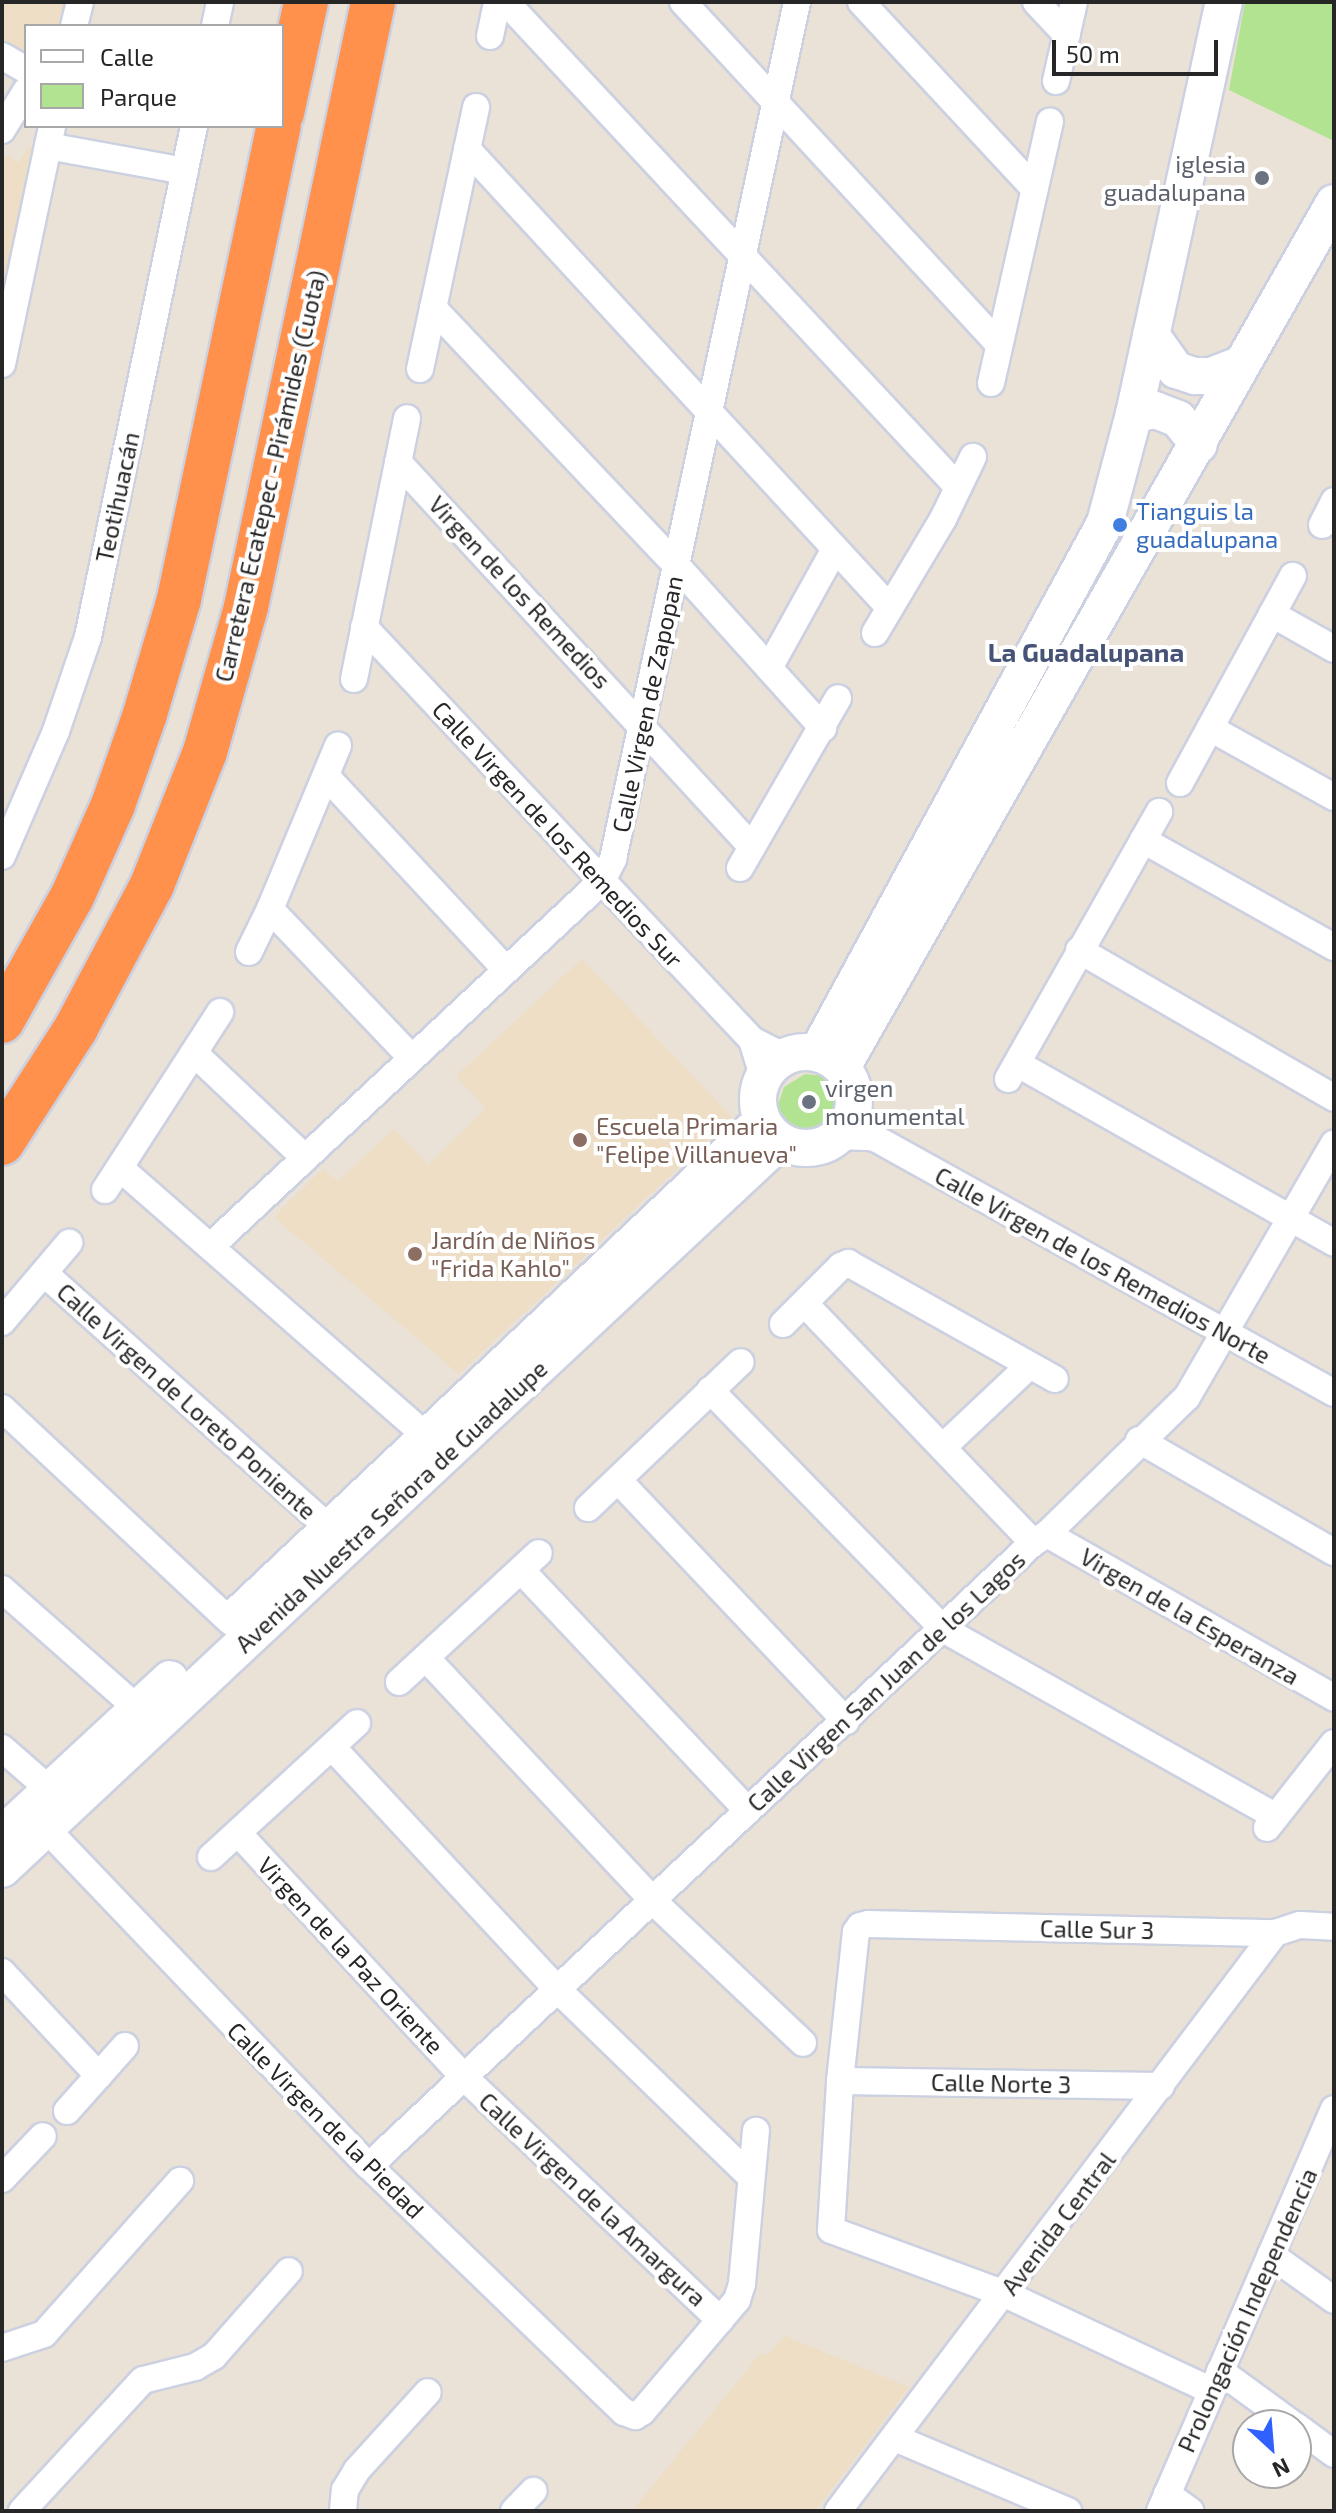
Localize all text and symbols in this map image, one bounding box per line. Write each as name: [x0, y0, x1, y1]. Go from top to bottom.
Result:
legend: [24, 24, 284, 128]
scale bar: [1056, 24, 1222, 74]
text: 50 m: [1066, 39, 1120, 68]
text: Calle: [100, 42, 154, 71]
text: Parque: [100, 82, 177, 111]
place label: iglesia guadalupana: [1104, 150, 1246, 206]
marker: iglesia guadalupana: [1253, 169, 1271, 187]
street label: Carretera Ecatepec - Pirámides (Cuota): [209, 267, 331, 685]
street label: Teotihuacán: [89, 429, 145, 565]
street label: Virgen de los Remedios: [423, 490, 617, 694]
place label: Tianguis la guadalupana: [1136, 497, 1278, 553]
marker: Tianguis la guadalupana: [1111, 516, 1129, 534]
street label: Calle Virgen de Zapopan: [606, 573, 688, 835]
district label: La Guadalupana: [988, 636, 1184, 668]
street label: Calle Virgen de los Remedios Sur: [427, 695, 689, 973]
place label: virgen monumental: [825, 1074, 965, 1130]
marker: virgen monumental: [800, 1093, 818, 1111]
place label: Escuela Primaria "Felipe Villanueva": [596, 1112, 798, 1168]
marker: Escuela Primaria "Felipe Villanueva": [571, 1131, 589, 1149]
street label: Calle Virgen de los Remedios Norte: [930, 1160, 1276, 1370]
place label: Jardín de Niños "Frida Kahlo": [431, 1226, 595, 1282]
marker: Jardín de Niños "Frida Kahlo": [406, 1245, 424, 1263]
street label: Calle Virgen de Loreto Poniente: [51, 1277, 323, 1525]
street label: Avenida Nuestra Señora de Guadalupe: [229, 1354, 553, 1658]
street label: Virgen de la Esperanza: [1075, 1542, 1305, 1690]
street label: Calle Virgen San Juan de los Lagos: [741, 1544, 1031, 1818]
street label: Virgen de la Paz Oriente: [252, 1851, 450, 2059]
street label: Calle Sur 3: [1039, 1914, 1155, 1944]
street label: Calle Virgen de la Piedad: [222, 2016, 430, 2224]
street label: Calle Norte 3: [931, 2067, 1071, 2099]
street label: Calle Virgen de la Amargura: [473, 2086, 713, 2312]
street label: Avenida Central: [995, 2146, 1121, 2300]
street label: Prolongación Independencia: [1171, 2163, 1323, 2457]
north arrow: [1232, 2409, 1312, 2489]
text: N: [1269, 2454, 1294, 2484]

